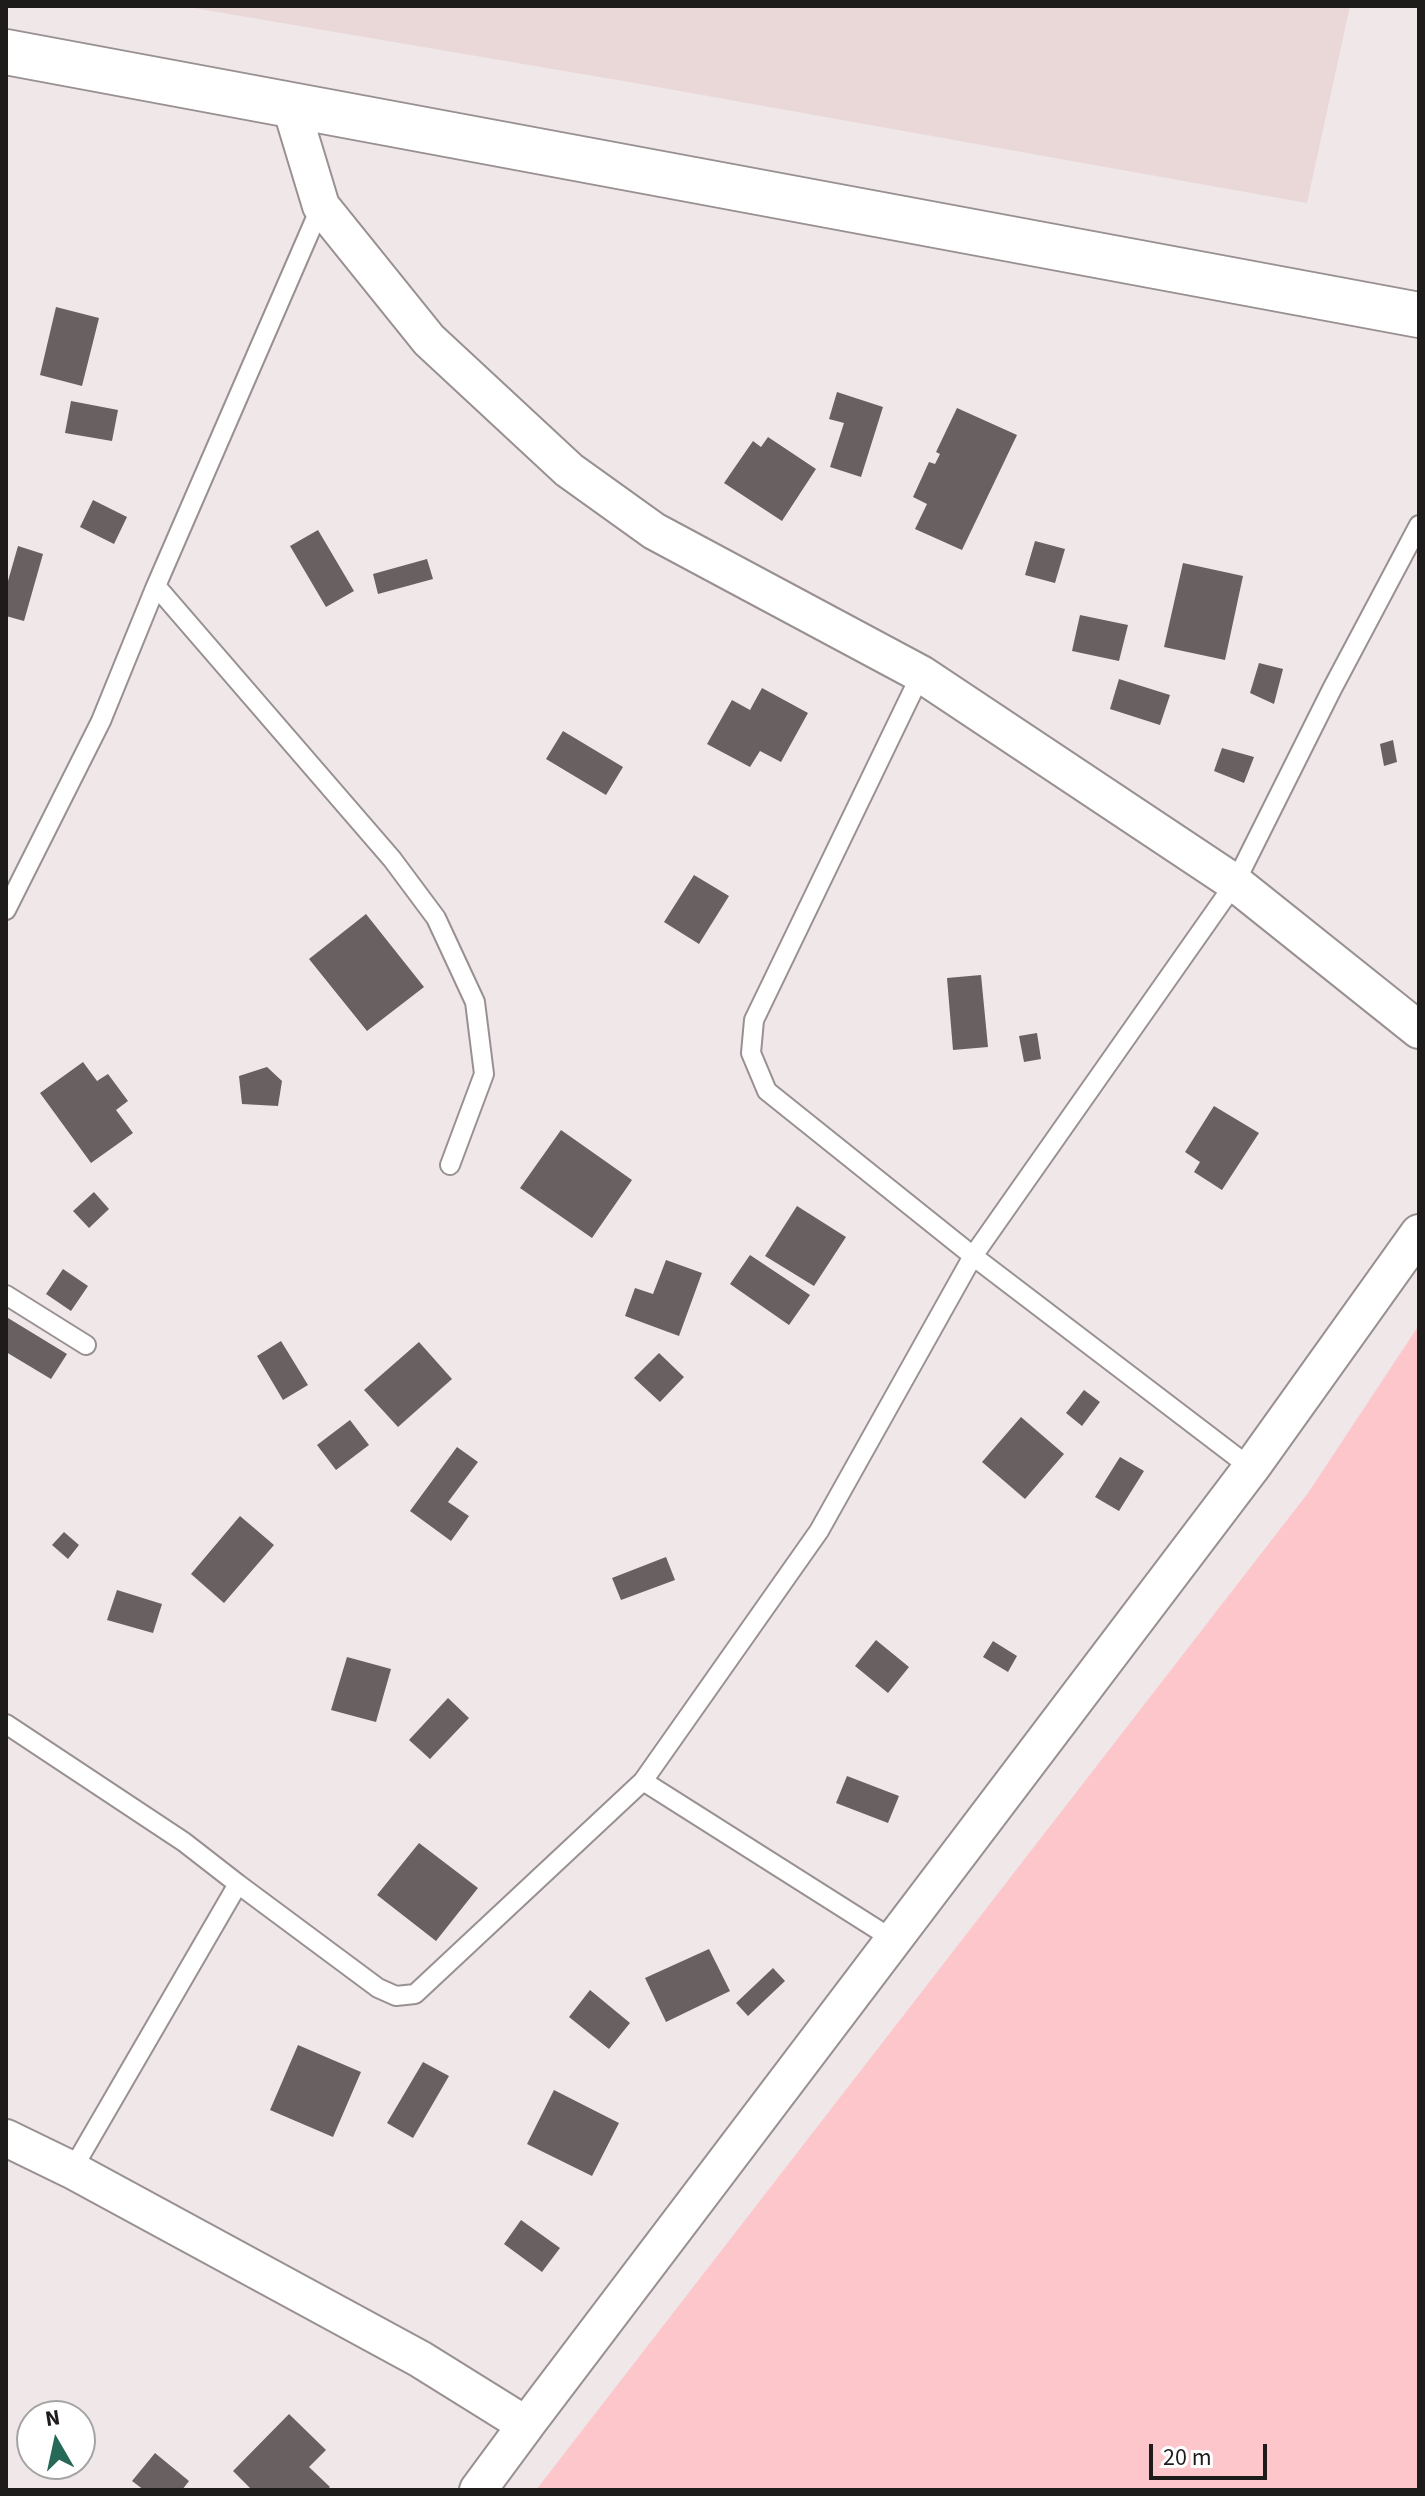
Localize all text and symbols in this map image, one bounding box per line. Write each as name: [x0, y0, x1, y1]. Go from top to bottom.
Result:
north arrow: [16, 2400, 96, 2480]
text: N: [43, 2401, 62, 2435]
scale bar: [1153, 2428, 1271, 2478]
text: 20 m: [1163, 2440, 1212, 2475]

